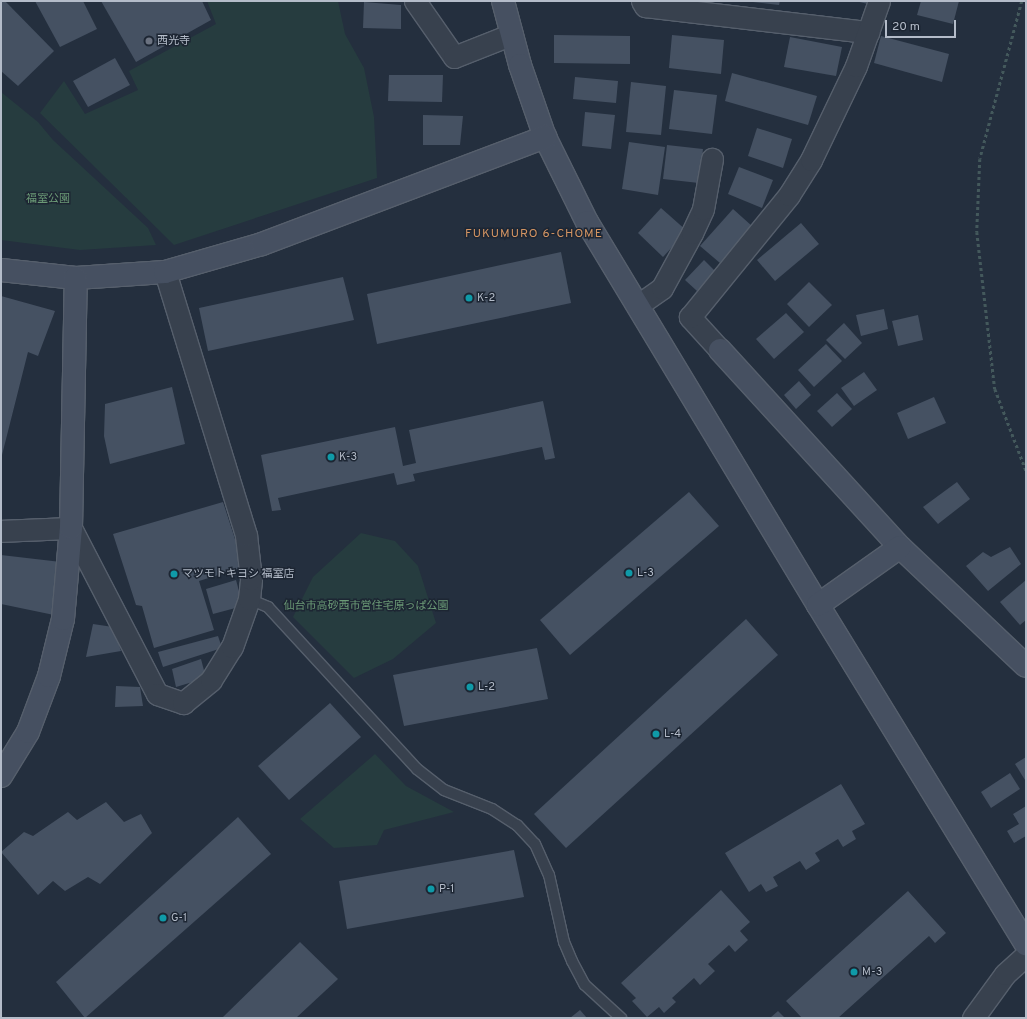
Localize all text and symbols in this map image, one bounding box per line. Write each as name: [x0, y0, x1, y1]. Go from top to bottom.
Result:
scale bar: [887, 12, 958, 38]
text: 20 m: [892, 19, 920, 35]
place label: 西光寺: [157, 34, 190, 48]
marker: 西光寺: [144, 36, 154, 46]
park label: 福室公園: [26, 192, 70, 206]
district label: FUKUMURO 6-CHOME: [465, 228, 603, 242]
place label: K-2: [477, 291, 495, 305]
marker: K-2: [464, 293, 474, 303]
place label: K-3: [339, 450, 357, 464]
marker: K-3: [326, 452, 336, 462]
place label: L-3: [637, 566, 654, 580]
place label: マツモトキヨシ 福室店: [182, 567, 295, 581]
marker: L-3: [624, 568, 634, 578]
marker: マツモトキヨシ 福室店: [169, 569, 179, 579]
park label: 仙台市高砂西市営住宅原っぱ公園: [284, 599, 448, 613]
place label: L-2: [478, 680, 495, 694]
marker: L-2: [465, 682, 475, 692]
place label: L-4: [664, 727, 681, 741]
marker: L-4: [651, 729, 661, 739]
place label: P-1: [439, 882, 454, 896]
marker: P-1: [426, 884, 436, 894]
place label: G-1: [171, 911, 187, 925]
marker: G-1: [158, 913, 168, 923]
place label: M-3: [862, 965, 882, 979]
marker: M-3: [849, 967, 859, 977]

